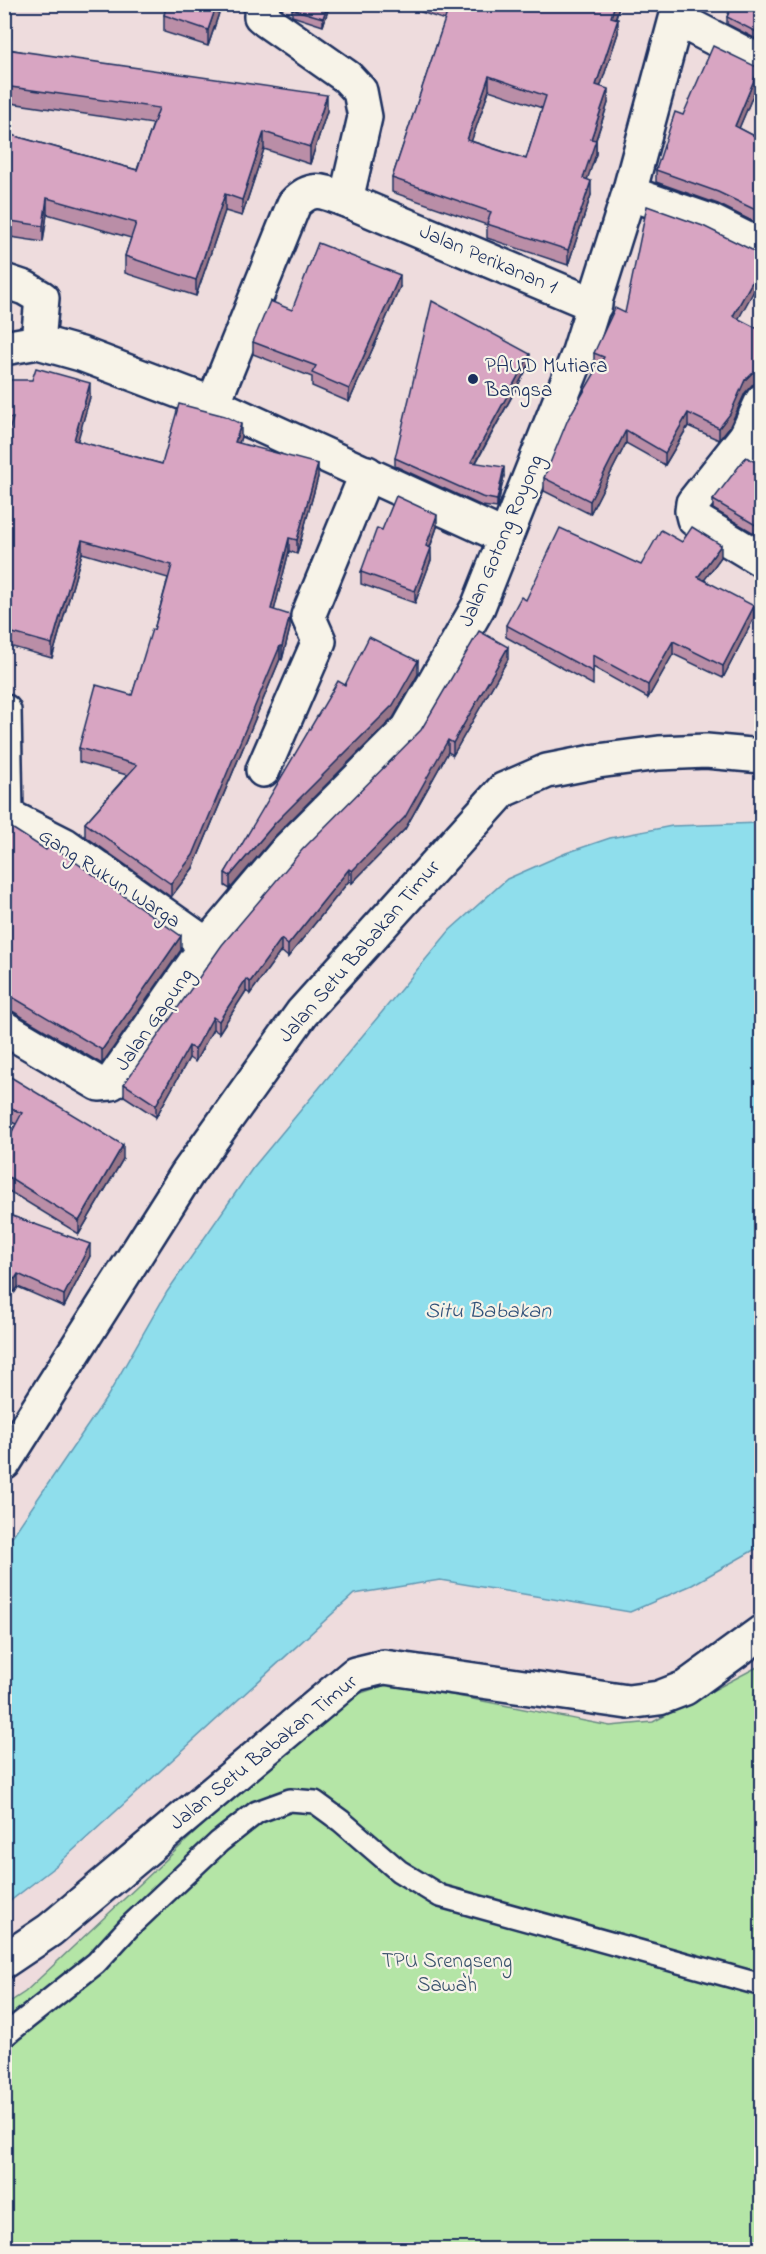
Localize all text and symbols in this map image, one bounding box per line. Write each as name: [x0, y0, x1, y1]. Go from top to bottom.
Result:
street label: Jalan Perikanan 1: [414, 217, 562, 303]
place label: PAUD Mutiara Bangsa: [484, 352, 608, 408]
marker: PAUD Mutiara Bangsa: [466, 372, 480, 386]
street label: Jalan Gotong Royong: [452, 450, 554, 633]
street label: Gang Rukun Warga: [31, 822, 186, 938]
street label: Jalan Setu Babakan Timur: [272, 854, 448, 1050]
street label: Jalan Gapung: [108, 962, 203, 1079]
water label: Situ Babakan: [425, 1296, 552, 1328]
street label: Jalan Setu Babakan Timur: [164, 1667, 365, 1838]
park label: TPU Srengseng Sawah: [382, 1947, 512, 2001]

